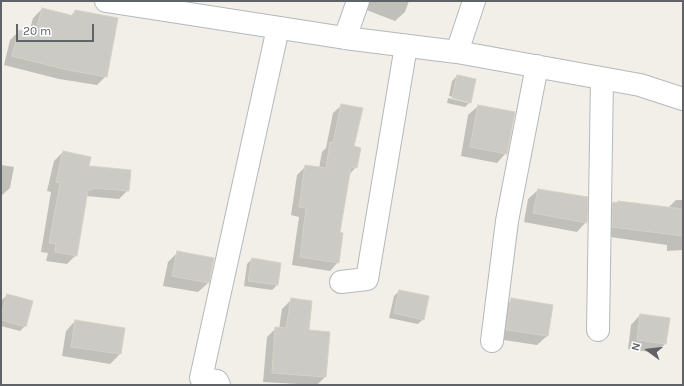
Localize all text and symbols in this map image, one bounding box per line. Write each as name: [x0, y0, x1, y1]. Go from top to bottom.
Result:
scale bar: [18, 16, 96, 42]
text: 20 m: [23, 24, 51, 38]
north arrow: [628, 330, 668, 370]
text: N: [629, 341, 643, 352]

